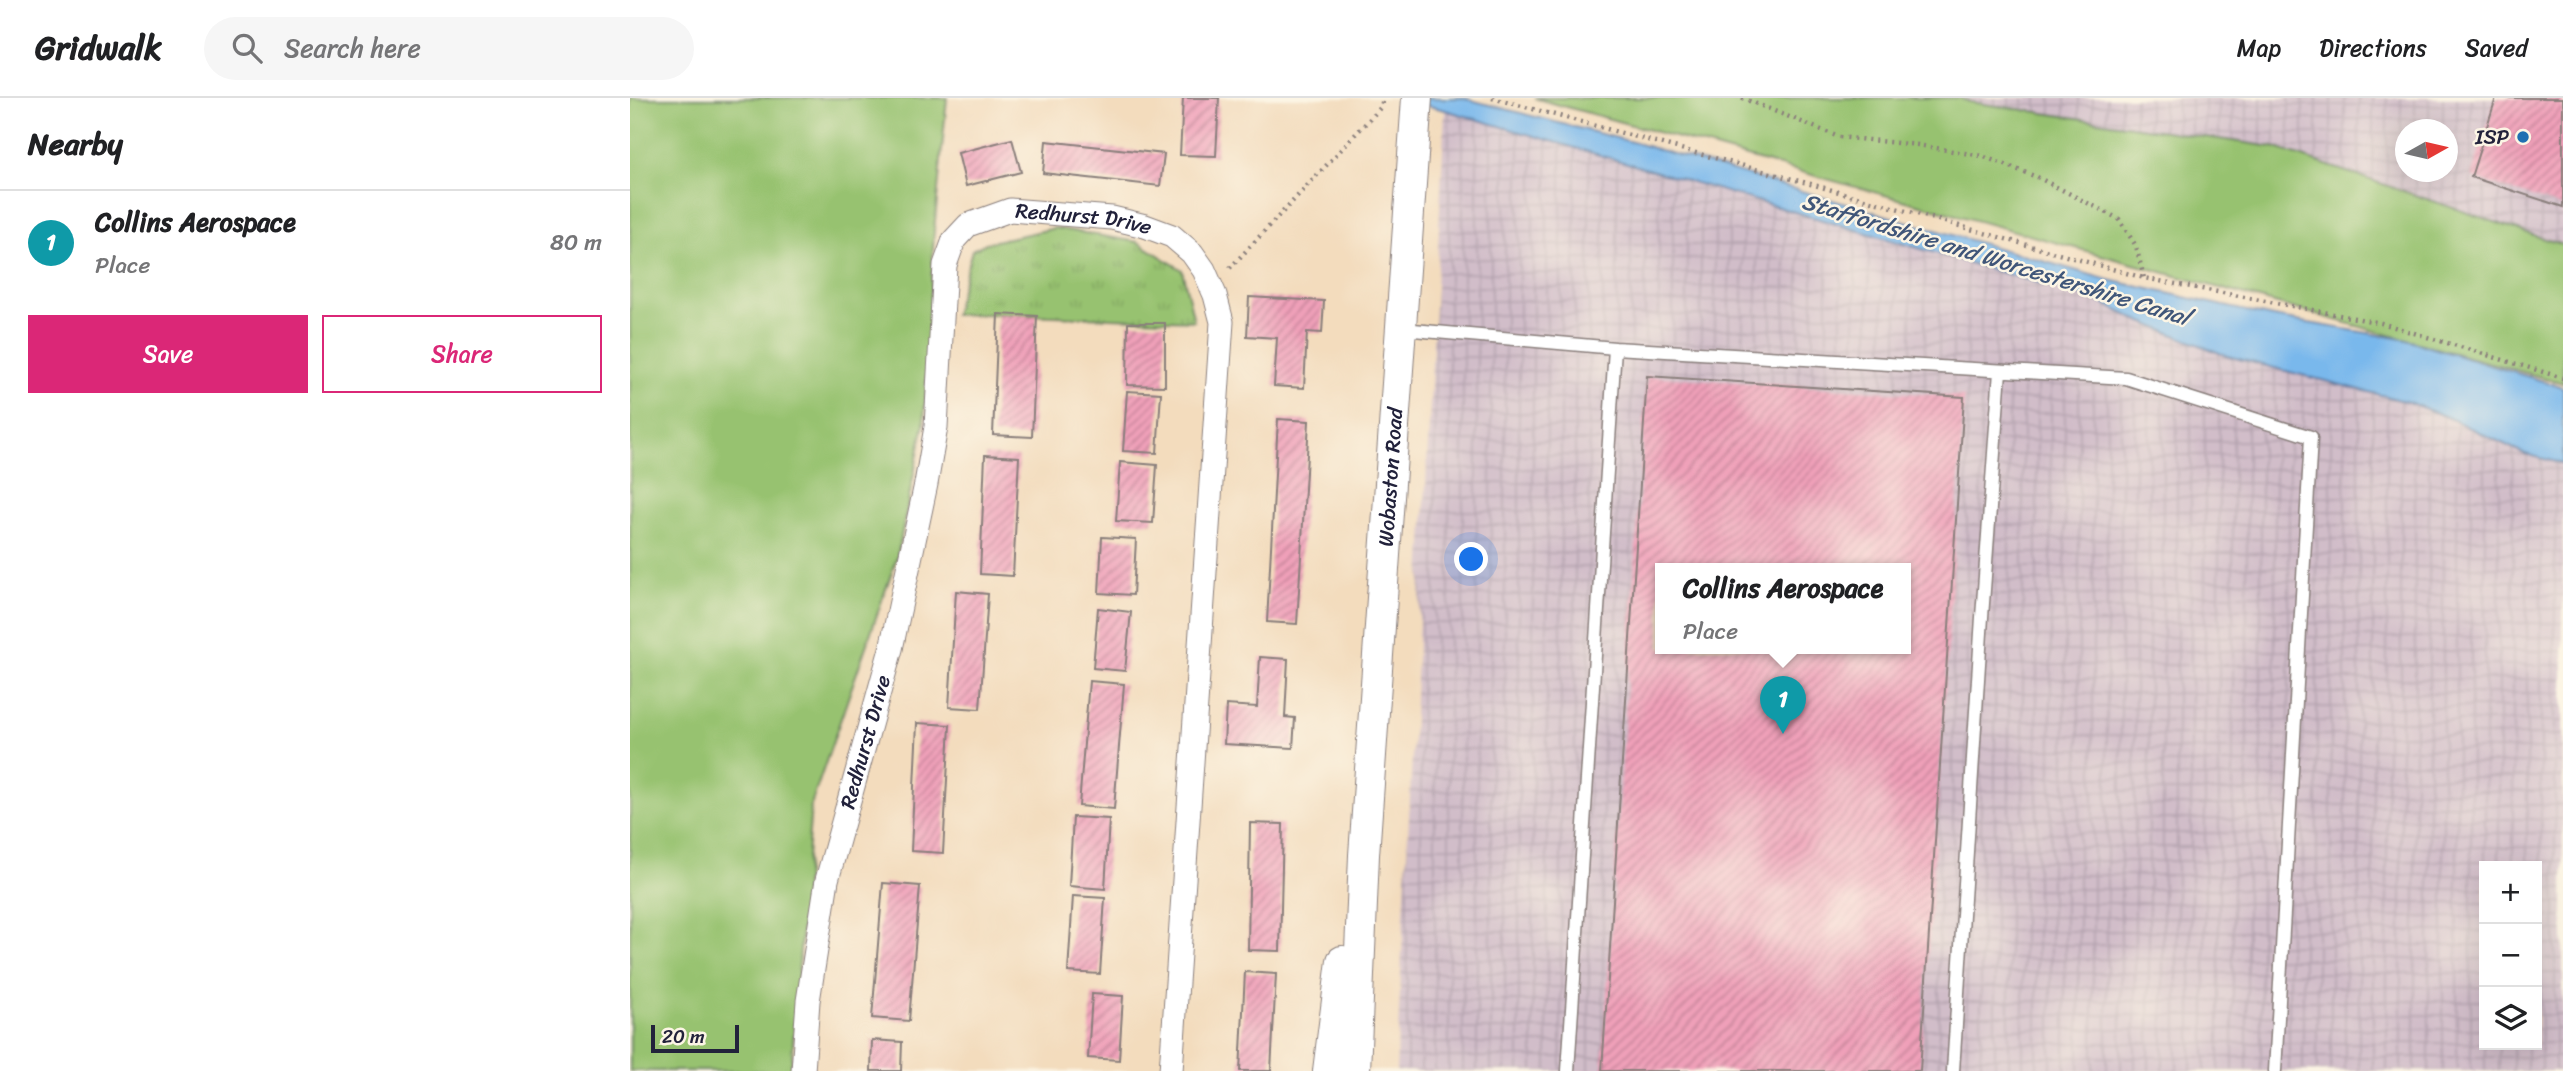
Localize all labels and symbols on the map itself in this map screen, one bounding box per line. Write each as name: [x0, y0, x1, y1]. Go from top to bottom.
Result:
place label: ISP: [2474, 118, 2510, 156]
north arrow: [2395, 119, 2458, 182]
marker: ISP: [2515, 129, 2531, 145]
water label: Staffordshire and Worcestershire Canal: [1797, 181, 2200, 340]
street label: Redhurst Drive: [1014, 191, 1158, 246]
street label: Wobaston Road: [1367, 404, 1414, 548]
your location: [1454, 542, 1488, 576]
street label: Redhurst Drive: [829, 670, 902, 813]
pin: 1: [1760, 676, 1806, 734]
scale bar: [651, 1022, 738, 1054]

